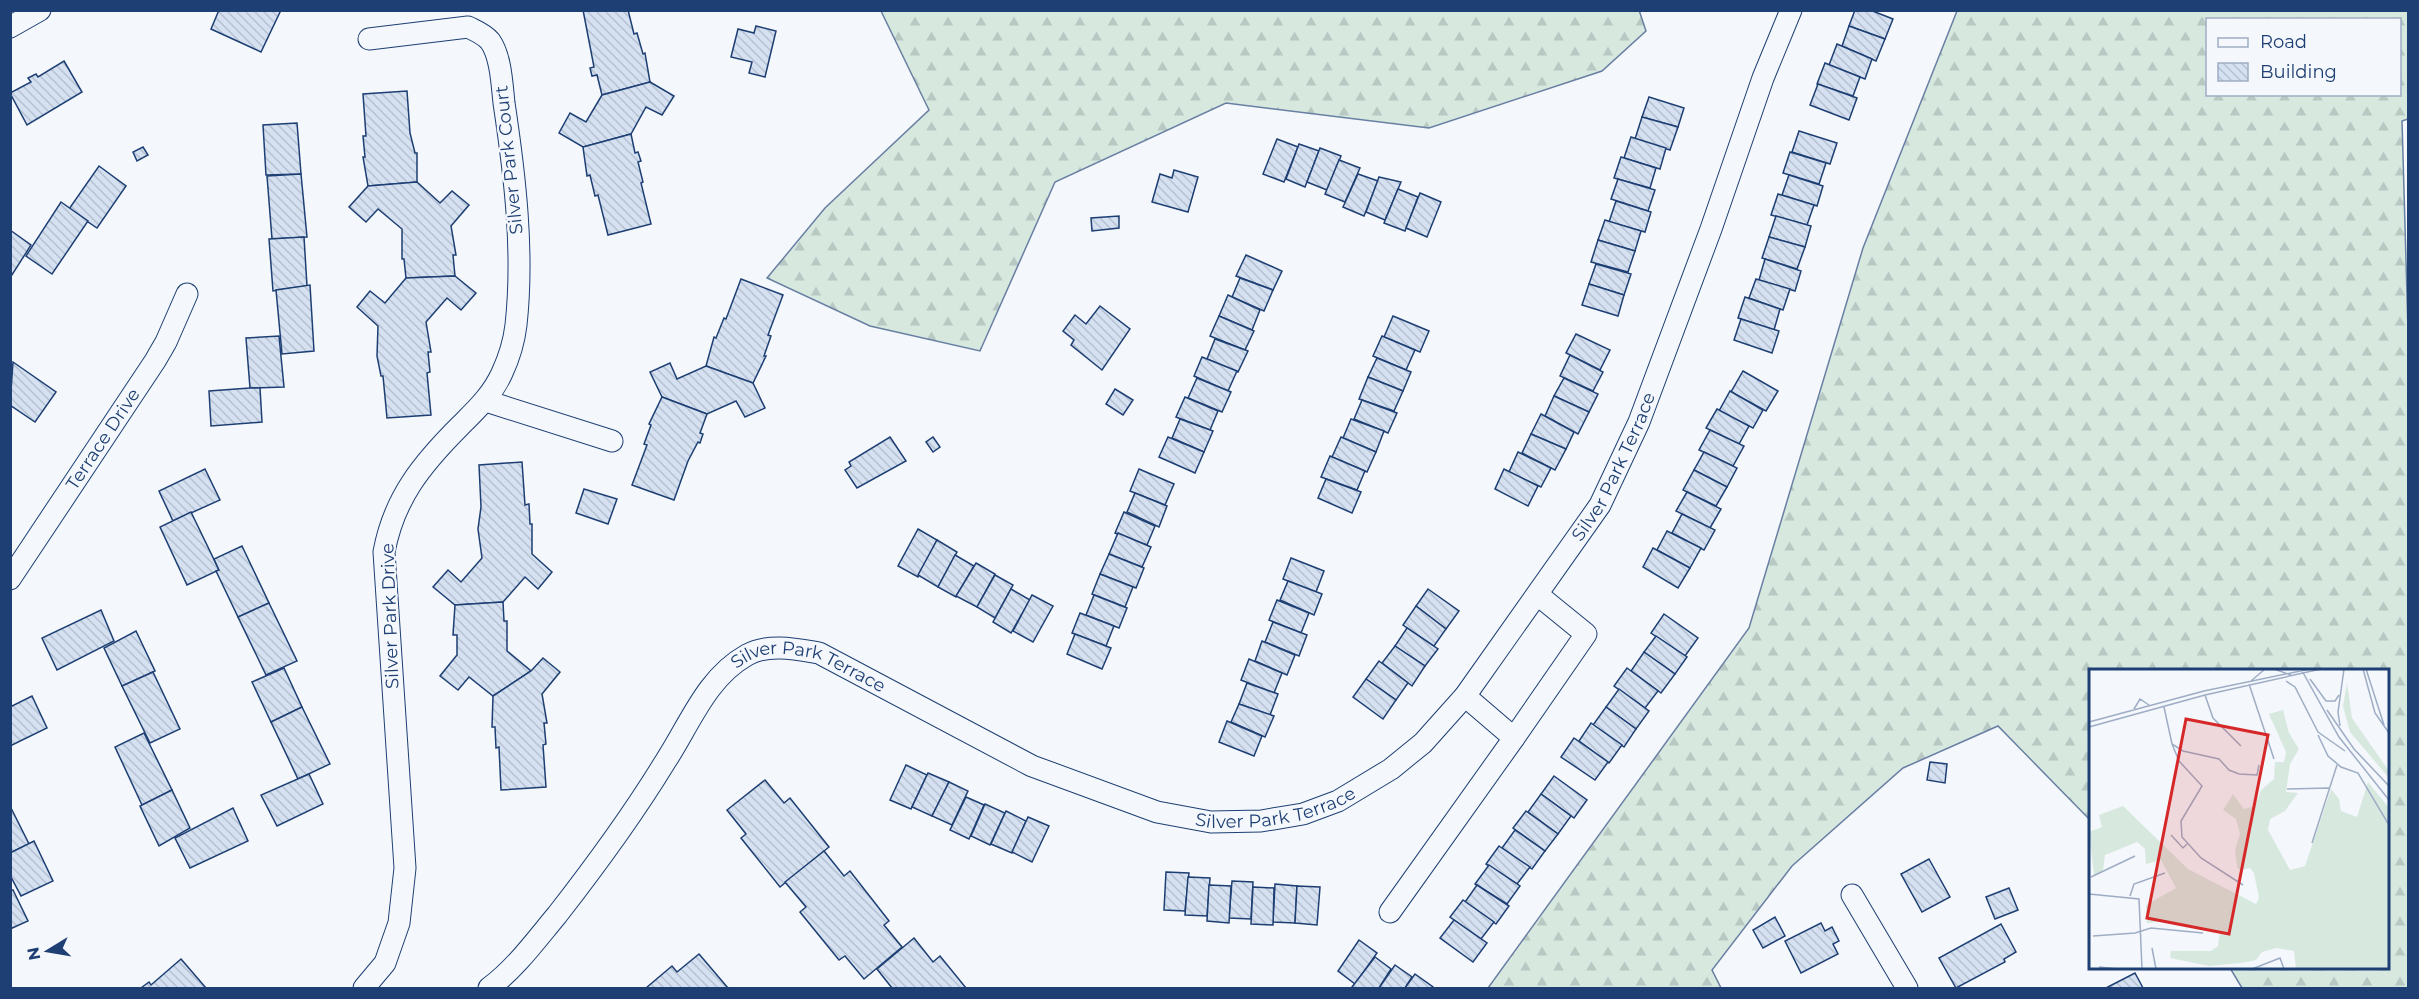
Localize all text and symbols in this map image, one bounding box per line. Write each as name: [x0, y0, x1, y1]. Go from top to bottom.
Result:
legend: [2206, 18, 2401, 96]
text: Road: [2260, 31, 2307, 53]
text: Building: [2260, 61, 2337, 83]
street label: Silver Park Court: [490, 85, 528, 235]
street label: Terrace Drive: [61, 384, 145, 494]
street label: Silver Park Terrace: [1567, 389, 1660, 545]
street label: Silver Park Drive: [376, 543, 404, 689]
street label: Silver Park Terrace: [726, 637, 889, 697]
inset map: [2089, 669, 2389, 969]
street label: Silver Park Terrace: [1194, 782, 1360, 833]
north arrow: [18, 921, 78, 981]
text: N: [23, 946, 44, 962]

